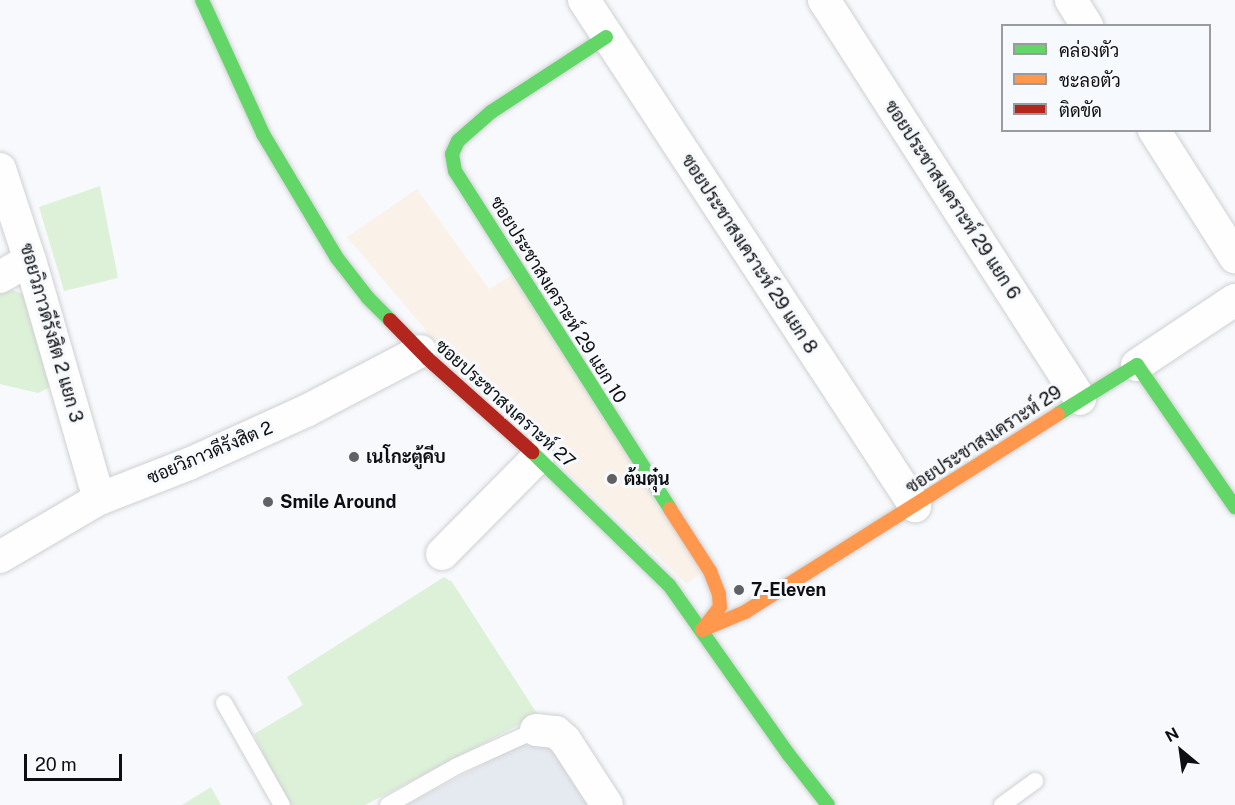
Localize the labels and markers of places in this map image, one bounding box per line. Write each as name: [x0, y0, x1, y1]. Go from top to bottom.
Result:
place label: เนโกะตู้คีบ: [366, 446, 446, 468]
marker: เนโกะตู้คีบ: [347, 450, 361, 464]
place label: ต้มตุ๋น: [624, 468, 670, 490]
marker: ต้มตุ๋น: [605, 472, 619, 486]
place label: Smile Around: [280, 491, 396, 513]
marker: Smile Around: [261, 495, 275, 509]
place label: 7-Eleven: [751, 579, 826, 601]
marker: 7-Eleven: [732, 583, 746, 597]

